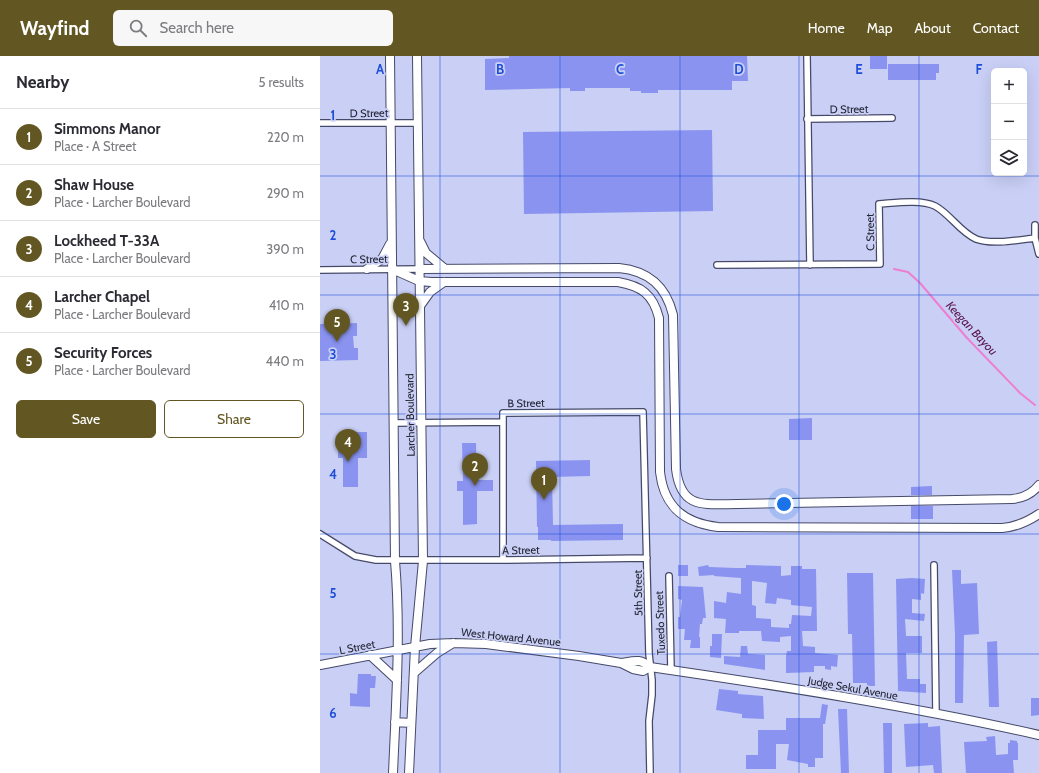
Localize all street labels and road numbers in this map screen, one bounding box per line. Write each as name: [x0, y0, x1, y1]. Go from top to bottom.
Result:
street label: D Street: [830, 102, 869, 116]
street label: D Street: [350, 106, 389, 120]
street label: C Street: [863, 213, 877, 251]
street label: C Street: [350, 252, 388, 266]
street label: Larcher Boulevard: [402, 373, 418, 457]
street label: B Street: [507, 396, 545, 410]
street label: A Street: [502, 543, 540, 557]
street label: 5th Street: [631, 569, 645, 616]
street label: Tuxedo Street: [652, 590, 668, 655]
street label: West Howard Avenue: [461, 625, 562, 649]
street label: L Street: [338, 637, 376, 657]
street label: Judge Sekul Avenue: [806, 673, 899, 703]

